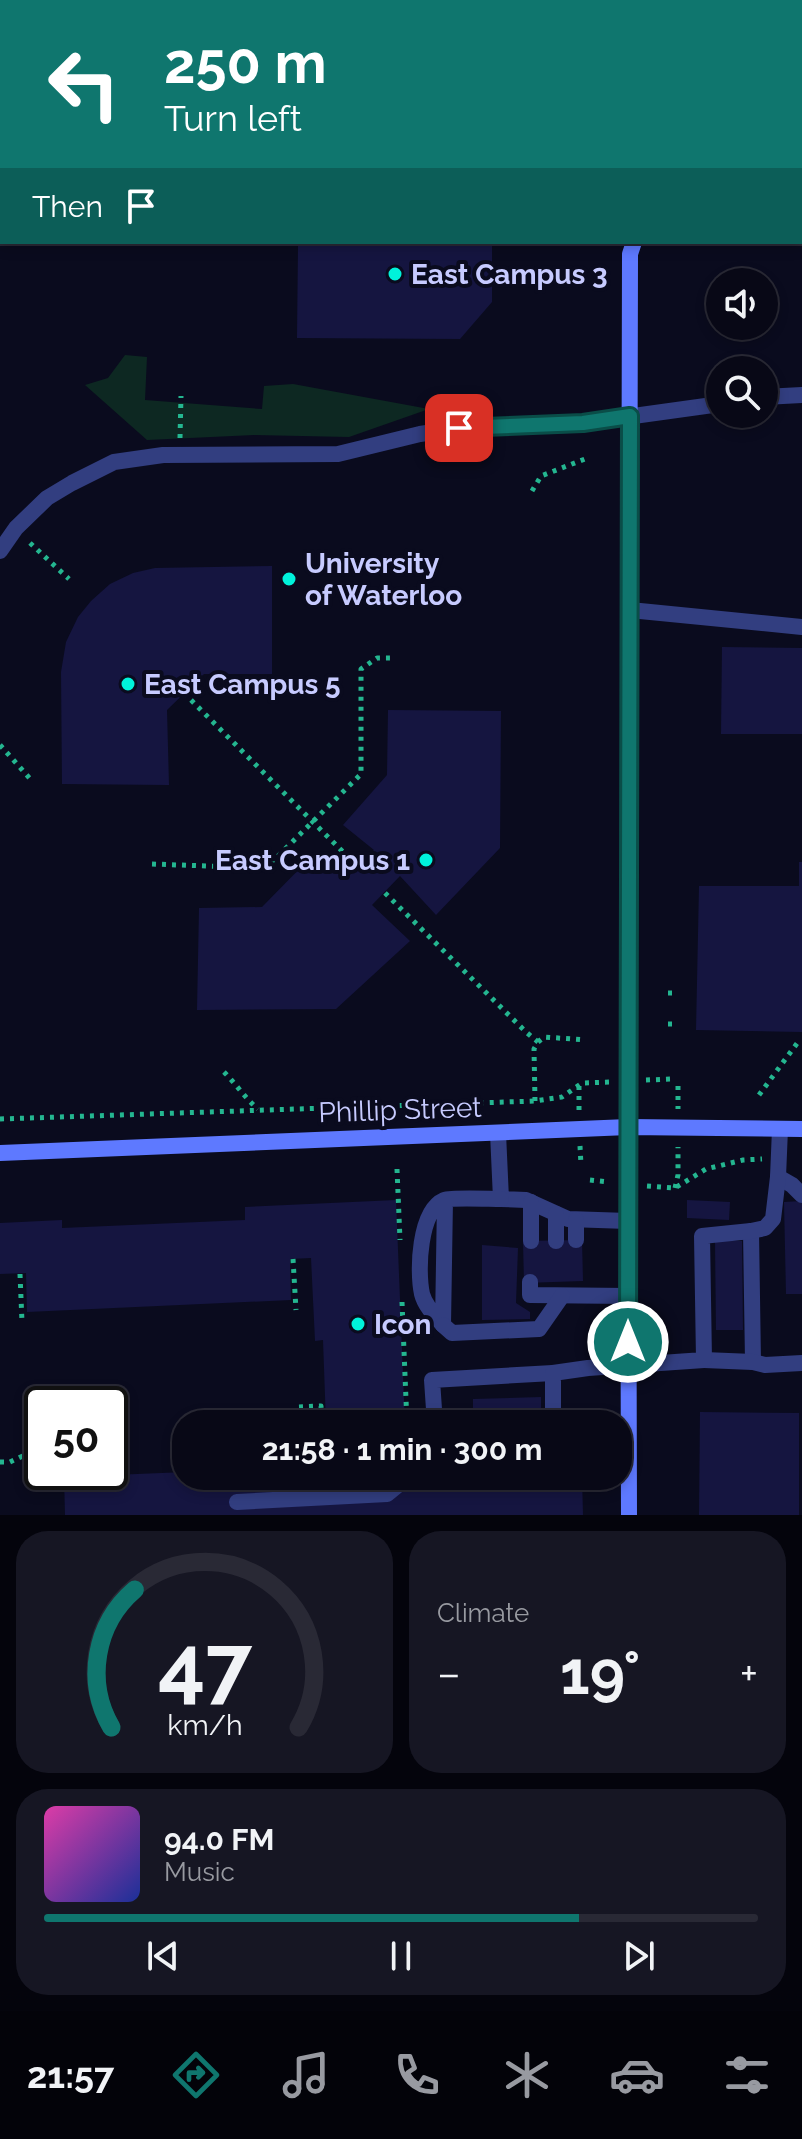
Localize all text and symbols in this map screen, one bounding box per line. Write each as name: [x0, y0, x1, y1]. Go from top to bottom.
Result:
text: 250 m: [164, 30, 327, 96]
icon: left: [32, 32, 136, 136]
text: Turn left: [164, 97, 302, 139]
icon: arrive: [119, 184, 163, 228]
text: Then: [32, 189, 103, 224]
place label: East Campus 3: [411, 258, 608, 291]
marker: East Campus 3: [386, 265, 404, 283]
map controls: [706, 268, 778, 428]
button: sound: [706, 268, 778, 340]
button: search: [706, 356, 778, 428]
pin: [425, 394, 493, 462]
icon: arrive: [437, 406, 481, 450]
place label: University of Waterloo: [305, 547, 462, 612]
marker: University of Waterloo: [280, 570, 298, 588]
place label: East Campus 5: [144, 668, 341, 701]
marker: East Campus 5: [119, 675, 137, 693]
place label: East Campus 1: [215, 844, 410, 877]
marker: East Campus 1: [417, 851, 435, 869]
street label: Phillip Street: [318, 1091, 483, 1129]
position arrow: [586, 1300, 670, 1384]
place label: Icon: [374, 1308, 431, 1341]
marker: Icon: [349, 1315, 367, 1333]
speed limit sign: 50: [24, 1386, 128, 1490]
text: 21:58 · 1 min · 300 m: [262, 1432, 542, 1467]
text: Climate: [437, 1598, 529, 1628]
text: 47: [157, 1616, 252, 1713]
text: 19°: [560, 1638, 640, 1708]
text: −: [437, 1648, 461, 1699]
text: +: [740, 1648, 758, 1699]
text: km/h: [167, 1708, 242, 1742]
text: 94.0 FM: [164, 1822, 274, 1857]
text: Music: [164, 1857, 235, 1887]
icon: previous: [141, 1934, 185, 1978]
icon: pause: [379, 1934, 423, 1978]
icon: next: [617, 1934, 661, 1978]
icon: directions: [168, 2047, 224, 2103]
icon: music: [278, 2047, 334, 2103]
icon: phone: [389, 2047, 445, 2103]
icon: climate: [499, 2047, 555, 2103]
icon: car: [609, 2047, 665, 2103]
icon: filters: [719, 2047, 775, 2103]
text: 21:57: [27, 2054, 114, 2096]

